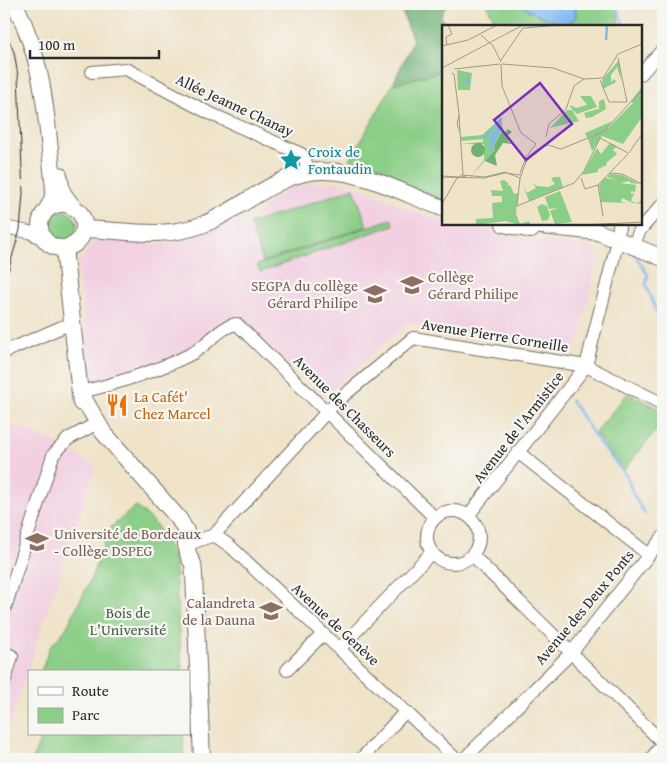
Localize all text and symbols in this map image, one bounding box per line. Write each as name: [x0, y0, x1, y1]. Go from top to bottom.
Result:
inset map: [442, 25, 642, 225]
scale bar: [30, 28, 159, 60]
text: 100 m: [38, 34, 76, 55]
street label: Allée Jeanne Chanay: [173, 69, 298, 142]
place label: Croix de Fontaudin: [308, 141, 373, 179]
place icon: Croix de Fontaudin: [278, 147, 304, 173]
place label: Collège Gérard Philipe: [428, 266, 519, 304]
school or university icon: Collège Gérard Philipe: [399, 272, 425, 298]
place label: SEGPA du collège Gérard Philipe: [251, 275, 358, 313]
school or university icon: SEGPA du collège Gérard Philipe: [362, 281, 388, 307]
street label: Avenue Pierre Corneille: [420, 313, 570, 357]
street label: Avenue des Chasseurs: [289, 350, 401, 462]
street label: Avenue de l'Armistice: [468, 367, 568, 487]
place label: La Cafét' Chez Marcel: [134, 386, 211, 424]
restaurant icon: La Cafét' Chez Marcel: [104, 392, 130, 418]
place label: Université de Bordeaux - Collège DSPEG: [54, 523, 201, 561]
school or university icon: Université de Bordeaux - Collège DSPEG: [24, 529, 50, 555]
street label: Avenue des Deux Ponts: [530, 545, 638, 669]
street label: Avenue de Genève: [287, 578, 385, 670]
place label: Calandreta de la Dauna: [182, 592, 255, 630]
school or university icon: Calandreta de la Dauna: [258, 598, 284, 624]
park label: Bois de L'Université: [90, 602, 166, 640]
legend: [28, 670, 190, 736]
text: Route: [72, 680, 109, 701]
text: Parc: [72, 704, 100, 725]

